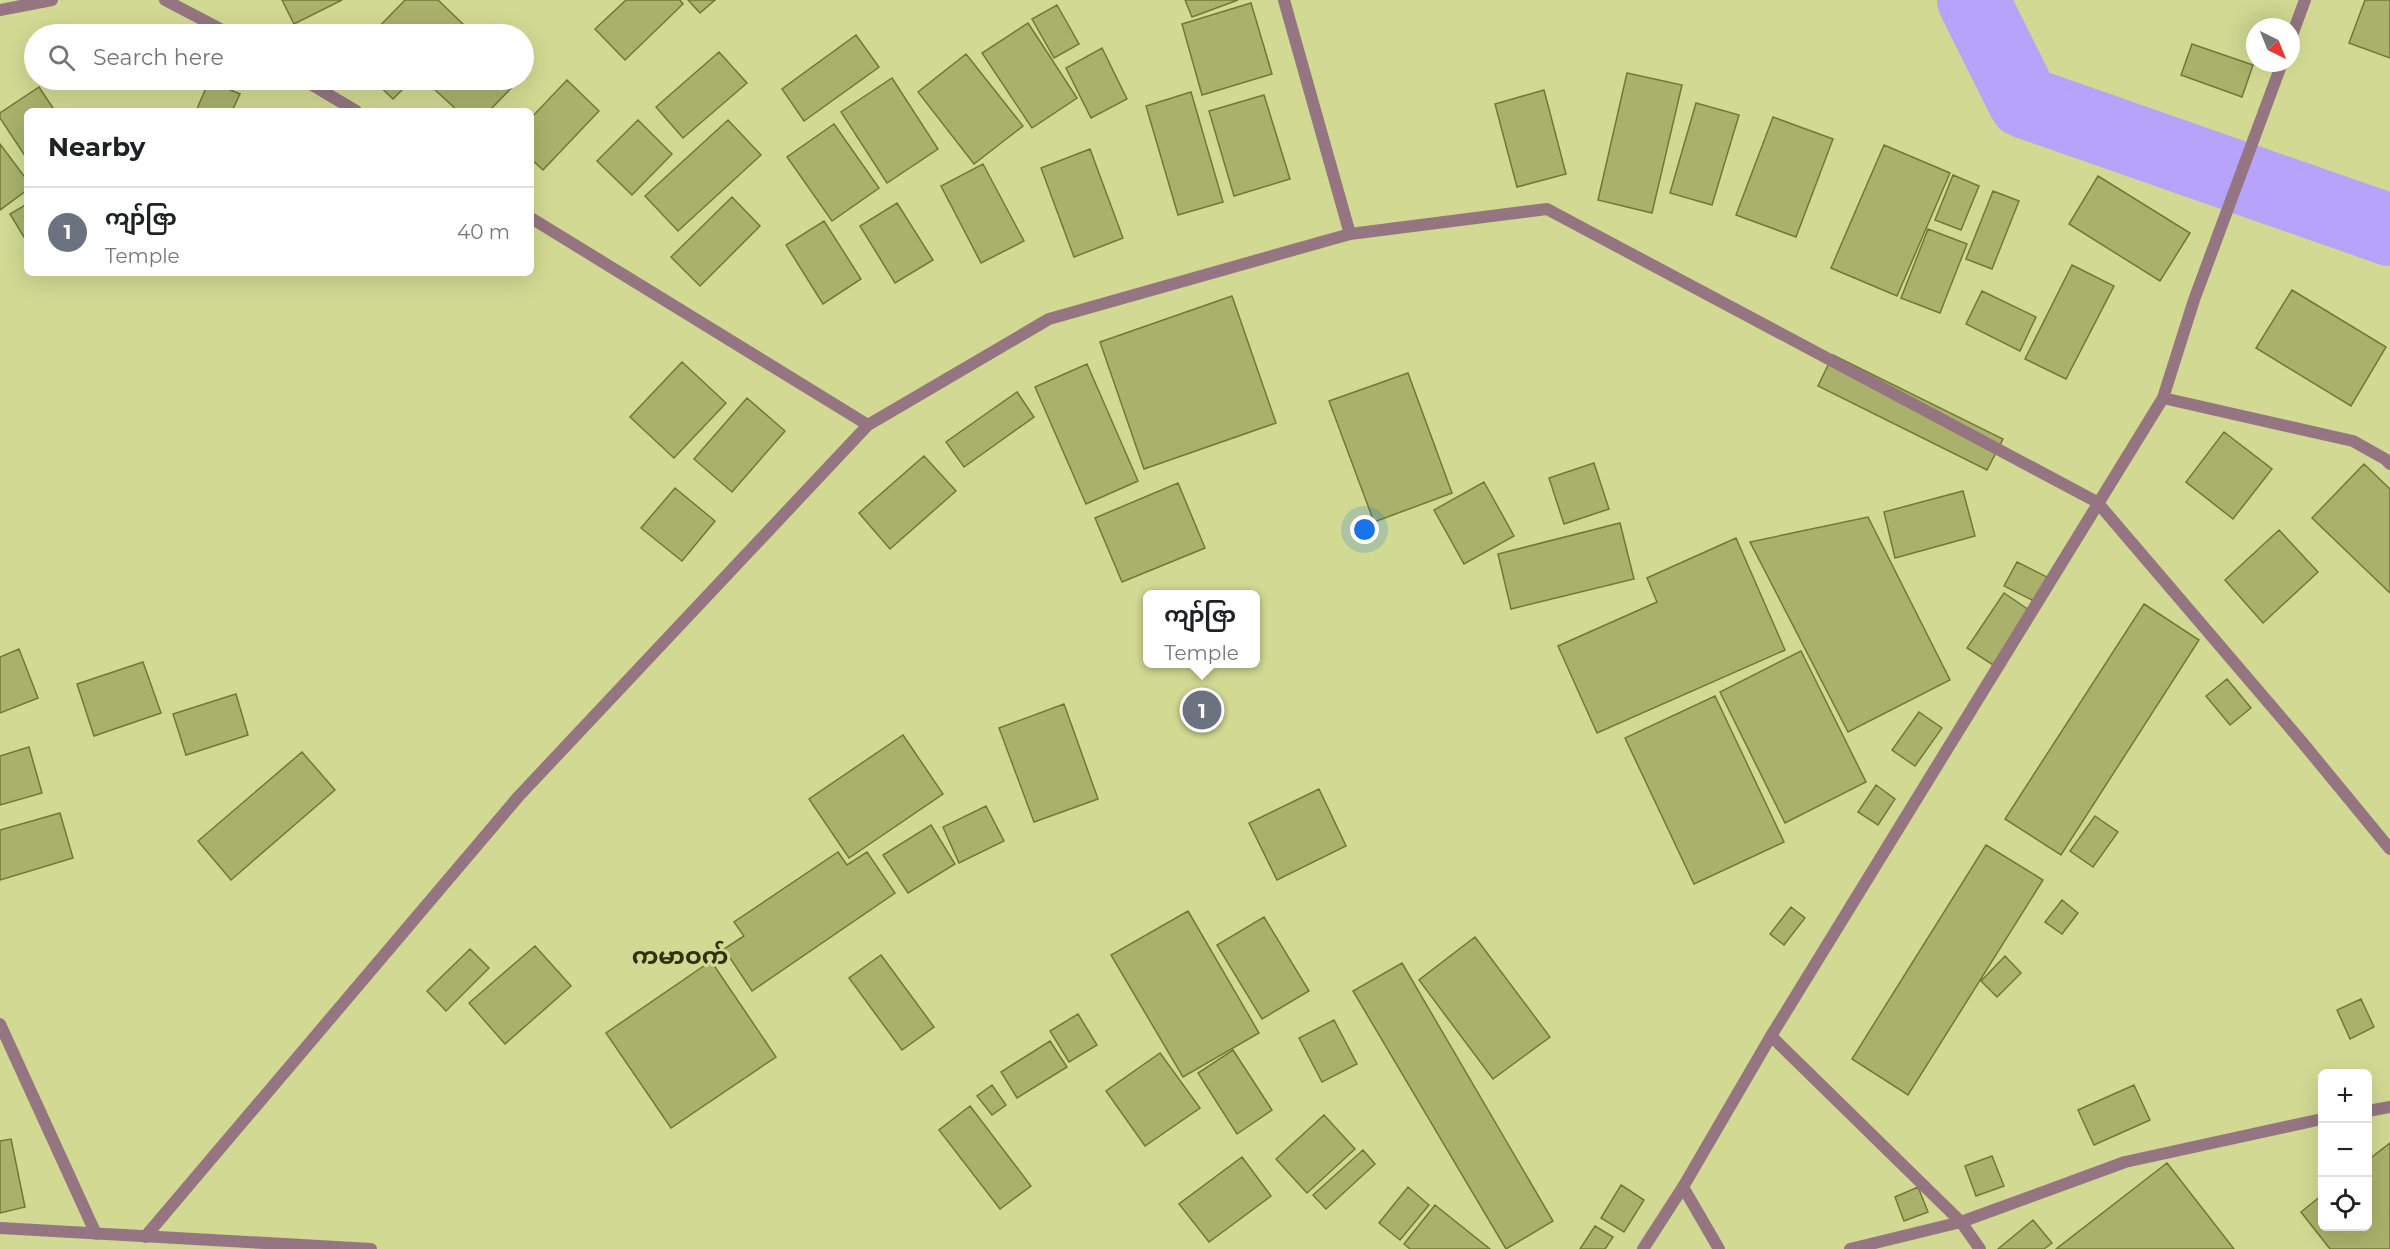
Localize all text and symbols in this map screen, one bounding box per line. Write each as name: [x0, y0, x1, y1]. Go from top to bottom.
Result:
north arrow: [2246, 18, 2300, 72]
search box: [24, 24, 534, 90]
icon: search: [45, 41, 78, 74]
text: Search here: [93, 44, 224, 71]
text: Nearby: [48, 131, 145, 163]
text: ကျာ်ဇြာ: [105, 204, 177, 231]
text: 1: [64, 220, 71, 244]
text: 40 m: [457, 220, 510, 244]
text: Temple: [105, 244, 180, 268]
your location: [1350, 515, 1379, 544]
popup: [1143, 590, 1260, 668]
text: ကျာ်ဇြာ: [1164, 601, 1236, 628]
text: Temple: [1164, 641, 1239, 665]
pin: 1: [1182, 688, 1222, 732]
district label: ကမာဝက်: [632, 940, 728, 970]
map controls: [2318, 1069, 2372, 1231]
button: +: [2318, 1069, 2372, 1123]
button: −: [2318, 1123, 2372, 1177]
button: locate: [2318, 1177, 2372, 1231]

